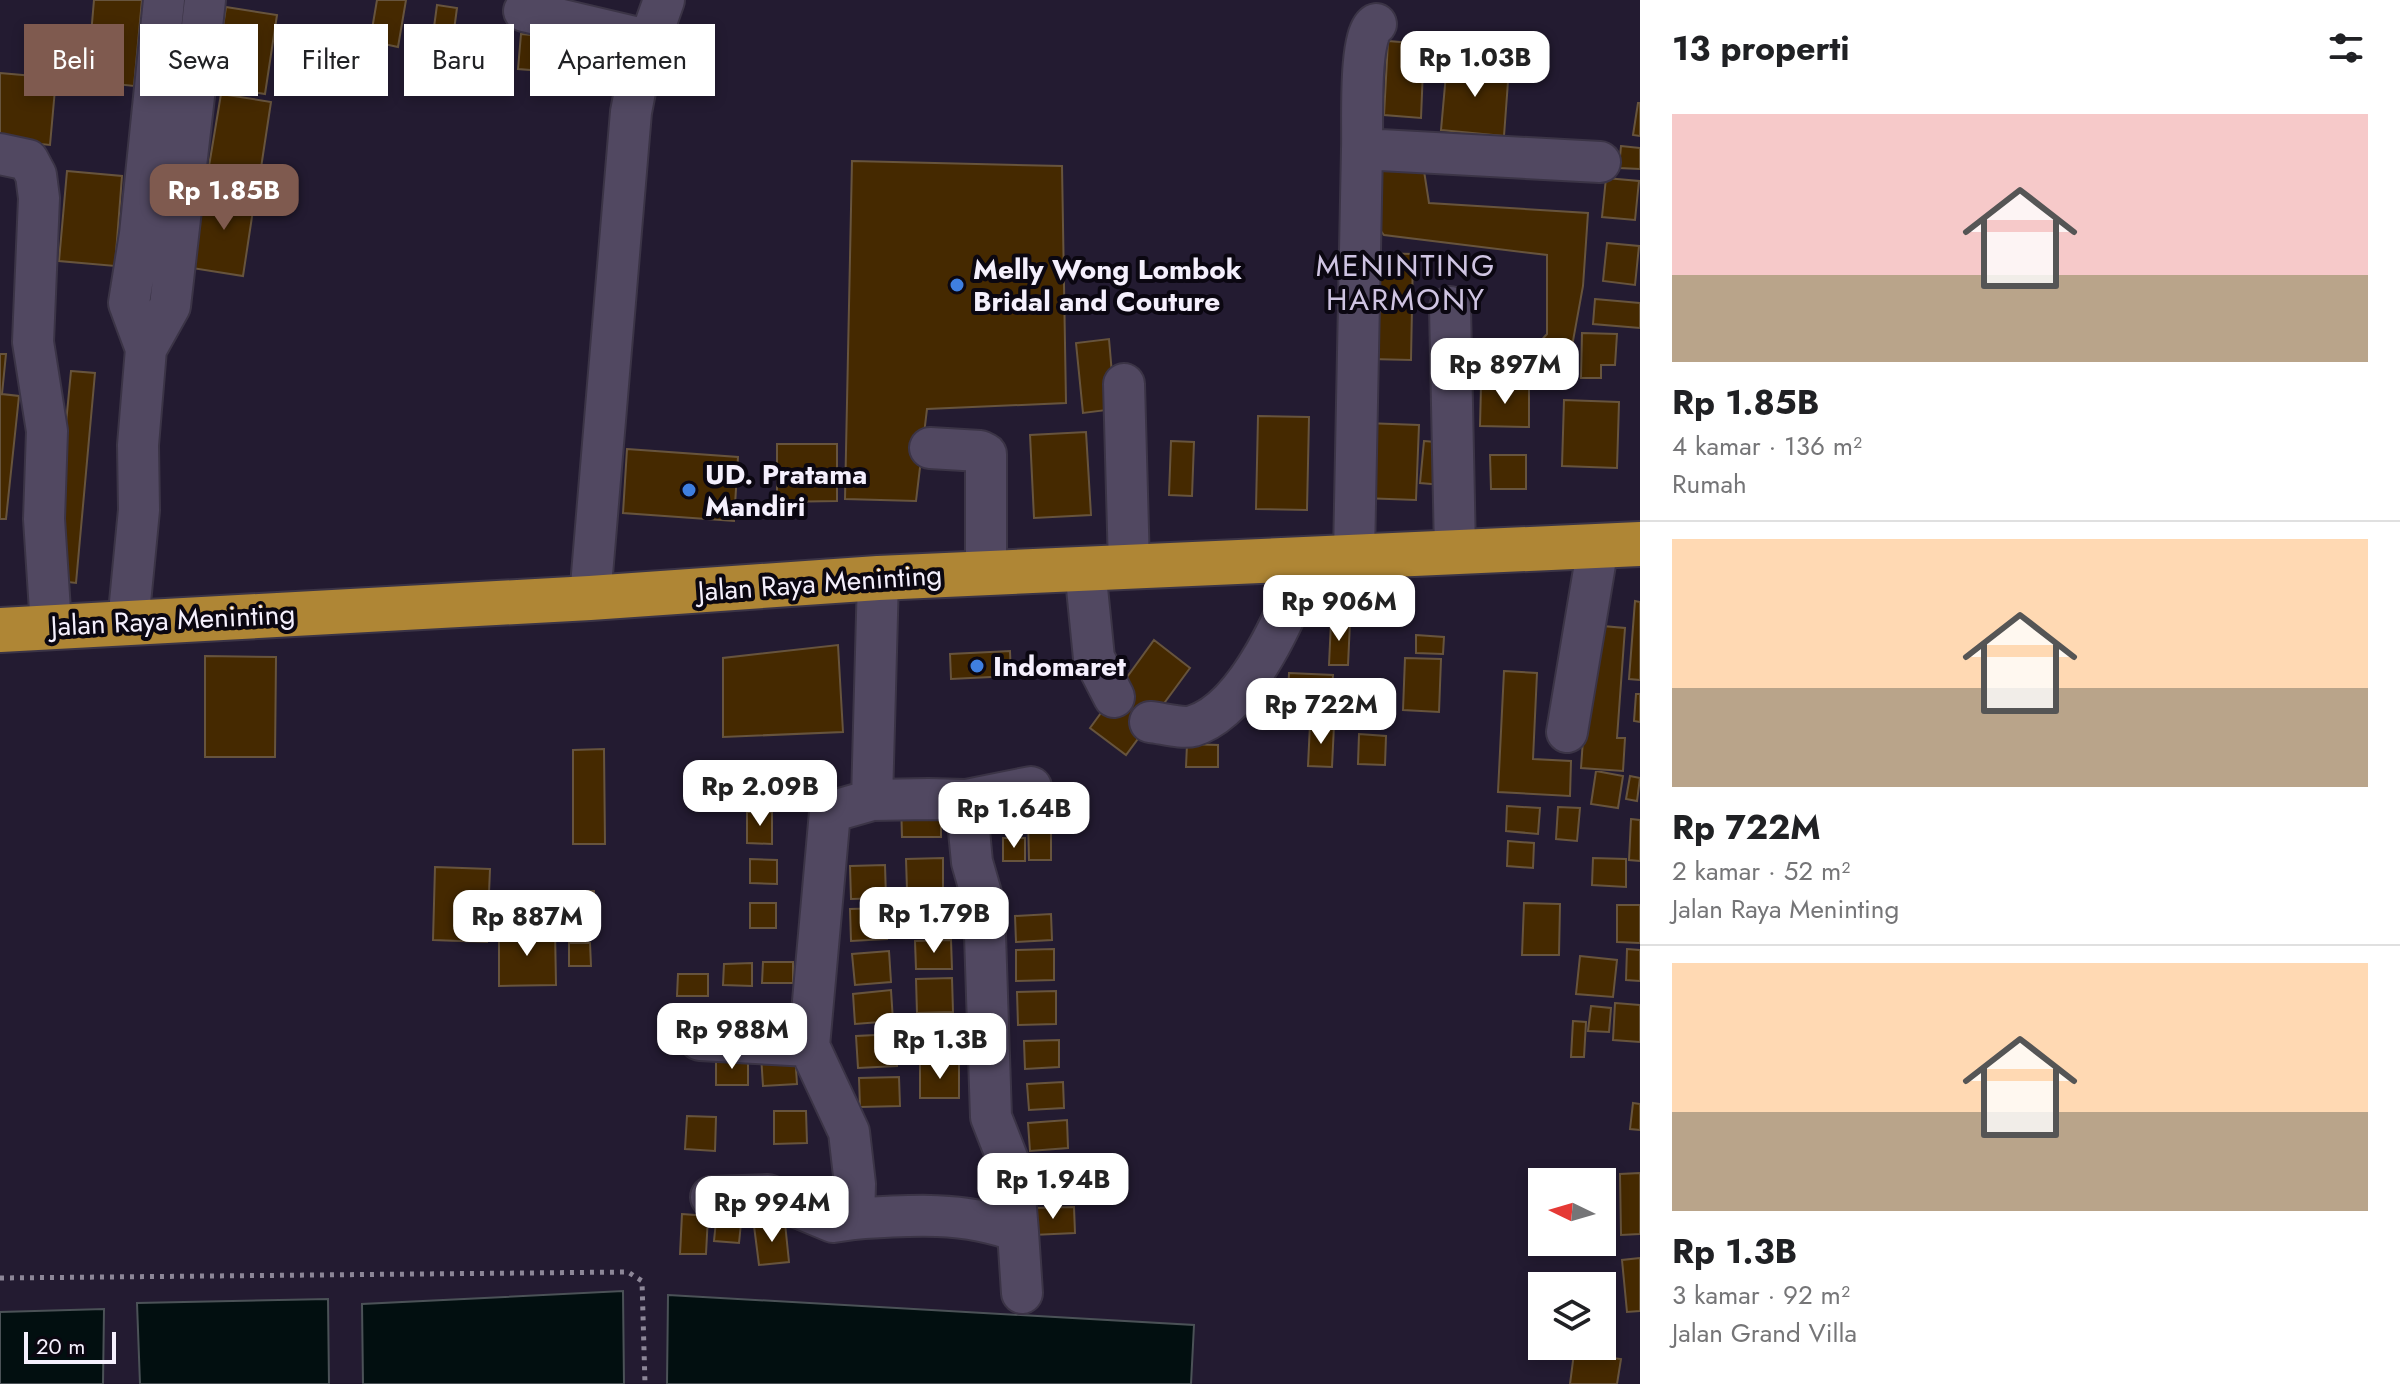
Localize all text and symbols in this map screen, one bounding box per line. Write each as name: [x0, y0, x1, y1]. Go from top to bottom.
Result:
chip: Beli: [24, 24, 124, 96]
chip: Sewa: [140, 24, 258, 96]
chip: Filter: [274, 24, 388, 96]
chip: Baru: [404, 24, 514, 96]
chip: Apartemen: [530, 24, 715, 96]
text: 13 properti: [1672, 24, 1850, 73]
icon: filters: [2324, 26, 2368, 70]
pin: Rp 1.03B: [1392, 31, 1558, 99]
text: Rp 1.03B: [1419, 38, 1531, 76]
pin: Rp 1.85B: [141, 164, 307, 232]
icon: home: [1948, 166, 2092, 310]
text: Rp 1.85B: [168, 171, 280, 209]
district label: MENINTING HARMONY: [1316, 244, 1496, 321]
place label: Melly Wong Lombok Bridal and Couture: [973, 249, 1242, 322]
marker: Melly Wong Lombok Bridal and Couture: [948, 276, 966, 294]
pin: Rp 897M: [1431, 338, 1579, 406]
text: Rp 897M: [1449, 345, 1561, 383]
text: Rp 1.85B: [1672, 378, 1819, 427]
text: 4 kamar · 136 m²: [1672, 427, 1862, 465]
place label: UD. Pratama Mandiri: [705, 454, 867, 527]
text: Rumah: [1672, 465, 1747, 503]
marker: UD. Pratama Mandiri: [680, 481, 698, 499]
street label: Jalan Raya Meninting: [692, 554, 944, 612]
pin: Rp 906M: [1265, 575, 1413, 643]
text: Rp 906M: [1281, 582, 1397, 620]
icon: home: [1948, 591, 2092, 735]
street label: Jalan Raya Meninting: [46, 593, 296, 647]
place label: Indomaret: [993, 646, 1126, 687]
marker: Indomaret: [968, 657, 986, 675]
pin: Rp 722M: [1247, 678, 1395, 746]
text: Rp 722M: [1264, 685, 1378, 723]
pin: Rp 2.09B: [677, 760, 843, 828]
text: Rp 2.09B: [701, 767, 819, 805]
pin: Rp 1.64B: [931, 782, 1097, 850]
text: Rp 1.64B: [956, 789, 1072, 827]
text: Rp 722M: [1672, 803, 1821, 852]
text: 2 kamar · 52 m²: [1672, 852, 1850, 890]
pin: Rp 1.79B: [851, 887, 1017, 955]
pin: Rp 887M: [453, 890, 601, 958]
text: Jalan Raya Meninting: [1672, 890, 1899, 928]
text: Rp 1.79B: [878, 894, 990, 932]
text: Rp 887M: [471, 897, 583, 935]
pin: Rp 988M: [658, 1003, 806, 1071]
text: Rp 988M: [675, 1010, 789, 1048]
pin: Rp 1.3B: [866, 1013, 1014, 1081]
icon: home: [1948, 1015, 2092, 1159]
text: Rp 1.3B: [892, 1020, 988, 1058]
pin: Rp 1.94B: [970, 1153, 1136, 1221]
text: Rp 1.94B: [995, 1160, 1111, 1198]
north arrow: [1528, 1168, 1616, 1256]
map controls: [1528, 1168, 1616, 1360]
pin: Rp 994M: [698, 1176, 846, 1244]
text: Rp 994M: [714, 1183, 830, 1221]
text: Rp 1.3B: [1672, 1227, 1797, 1276]
button: layers: [1528, 1272, 1616, 1360]
text: 3 kamar · 92 m²: [1672, 1276, 1850, 1314]
text: Jalan Grand Villa: [1672, 1314, 1857, 1352]
scale bar: [24, 1328, 116, 1364]
text: 20 m: [36, 1330, 85, 1362]

